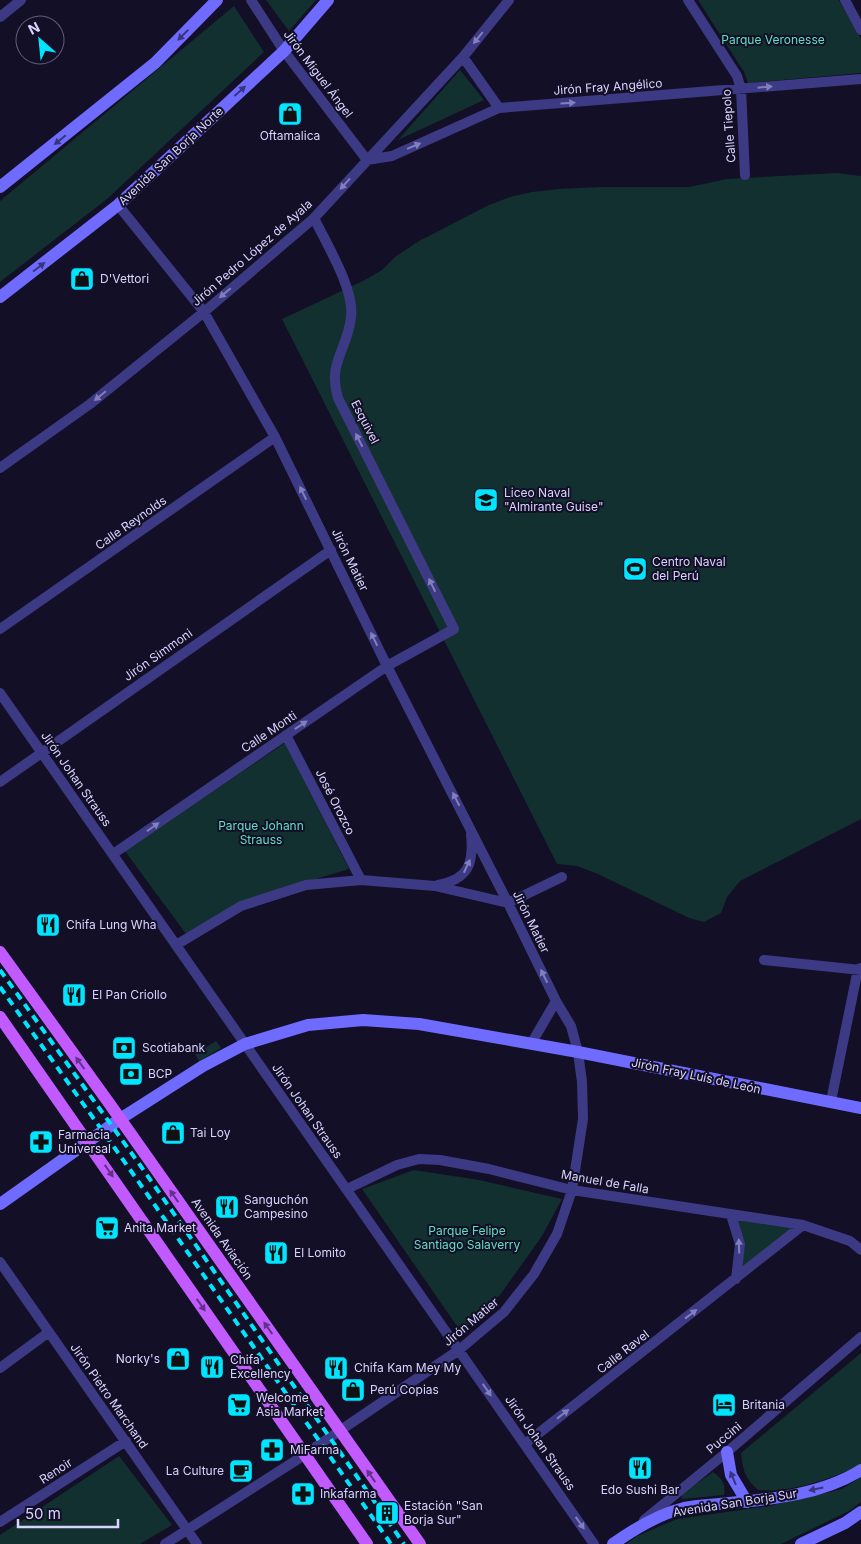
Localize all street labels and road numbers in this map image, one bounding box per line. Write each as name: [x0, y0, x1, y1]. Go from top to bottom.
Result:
street label: Jirón Miguel Ángel: [281, 27, 356, 120]
street label: Jirón Fray Angélico: [553, 75, 663, 98]
street label: Calle Tiepolo: [718, 89, 739, 163]
street label: Avenida San Borja Norte: [115, 103, 226, 208]
street label: Jirón Pedro López de Ayala: [188, 196, 315, 309]
street label: Esquivel: [348, 397, 383, 446]
street label: Calle Reynolds: [92, 492, 169, 553]
street label: Jirón Matier: [329, 526, 372, 594]
street label: Jirón Simmoni: [120, 625, 195, 684]
street label: Calle Monti: [238, 708, 299, 756]
street label: Jirón Johan Strauss: [38, 728, 115, 829]
street label: José Orozco: [312, 766, 358, 837]
street label: Jirón Matier: [510, 888, 553, 956]
street label: Jirón Fray Luís de León: [630, 1054, 762, 1097]
street label: Jirón Johan Strauss: [269, 1060, 346, 1161]
street label: Manuel de Falla: [560, 1166, 650, 1197]
street label: Avenida Aviación: [189, 1195, 256, 1282]
street label: Jirón Matier: [440, 1294, 502, 1349]
street label: Calle Ravel: [594, 1327, 652, 1377]
street label: Jirón Pietro Marchand: [67, 1340, 151, 1451]
street label: Jirón Johan Strauss: [502, 1392, 579, 1493]
street label: Puccini: [703, 1419, 744, 1457]
street label: Renoir: [36, 1454, 75, 1487]
street label: Avenida San Borja Sur: [672, 1485, 799, 1520]

